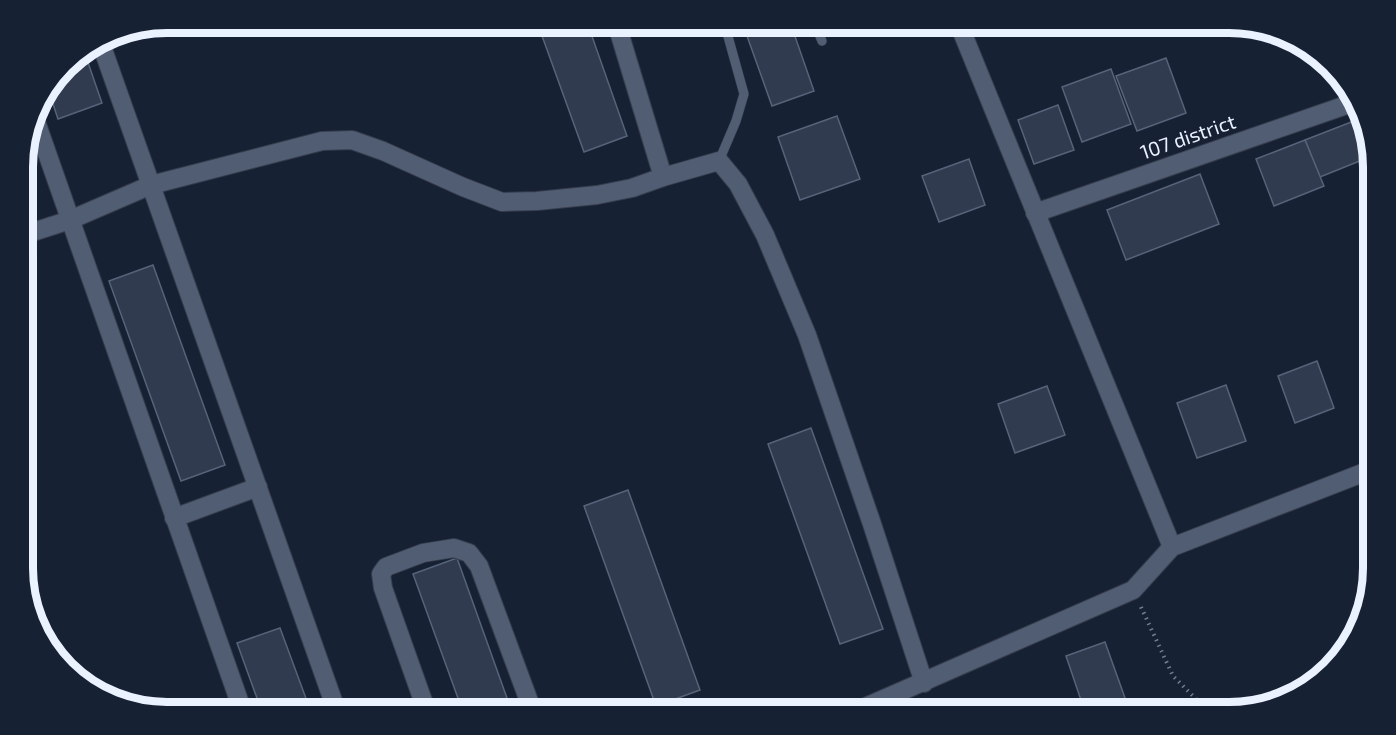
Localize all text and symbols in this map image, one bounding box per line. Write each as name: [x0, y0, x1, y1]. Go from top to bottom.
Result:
street label: 107 district: [1137, 108, 1239, 164]

